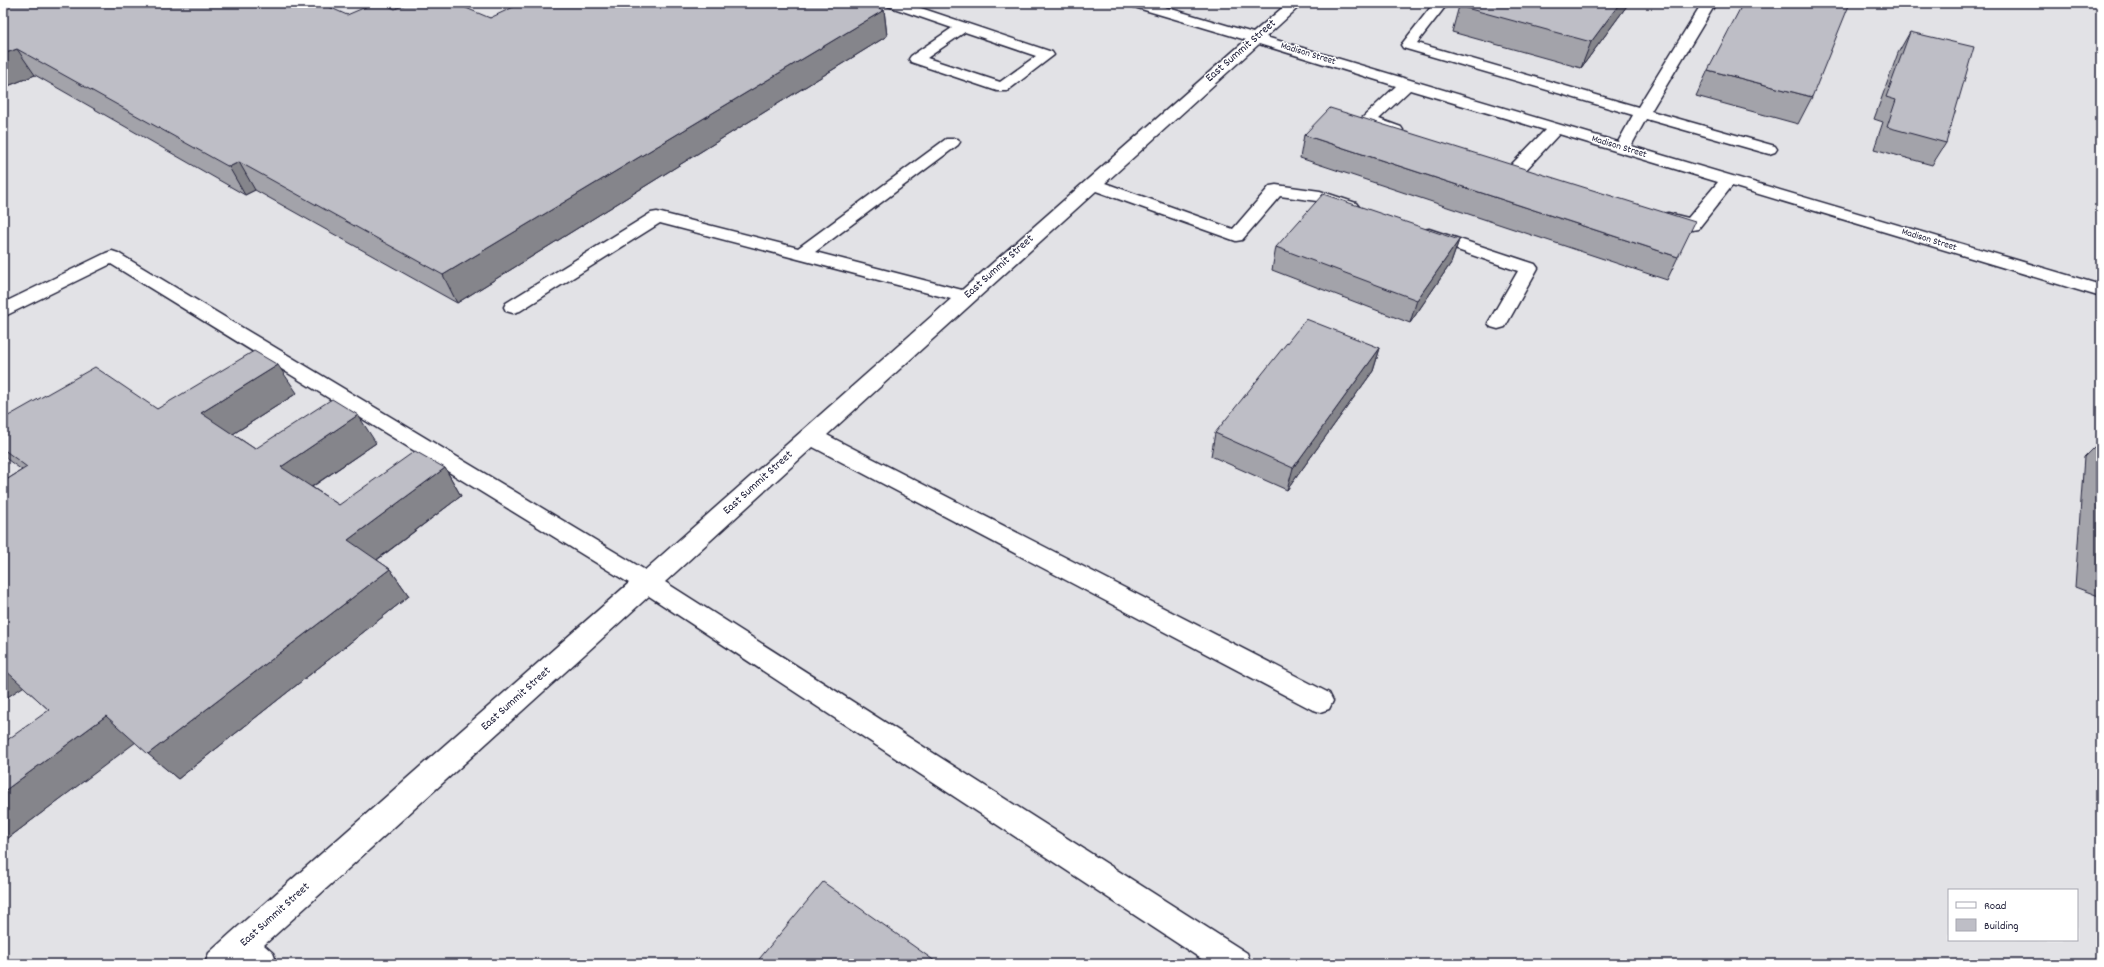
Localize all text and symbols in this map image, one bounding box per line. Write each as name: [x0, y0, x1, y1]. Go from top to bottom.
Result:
street label: East Summit Street: [1202, 15, 1281, 87]
street label: Madison Street: [1279, 39, 1338, 69]
street label: Madison Street: [1590, 132, 1649, 162]
street label: Madison Street: [1900, 225, 1959, 255]
street label: East Summit Street: [960, 231, 1038, 303]
street label: East Summit Street: [719, 447, 797, 519]
street label: East Summit Street: [477, 663, 555, 735]
street label: East Summit Street: [236, 879, 314, 951]
legend: [1948, 889, 2078, 941]
text: Road: [1984, 898, 2006, 915]
text: Building: [1984, 918, 2019, 935]

